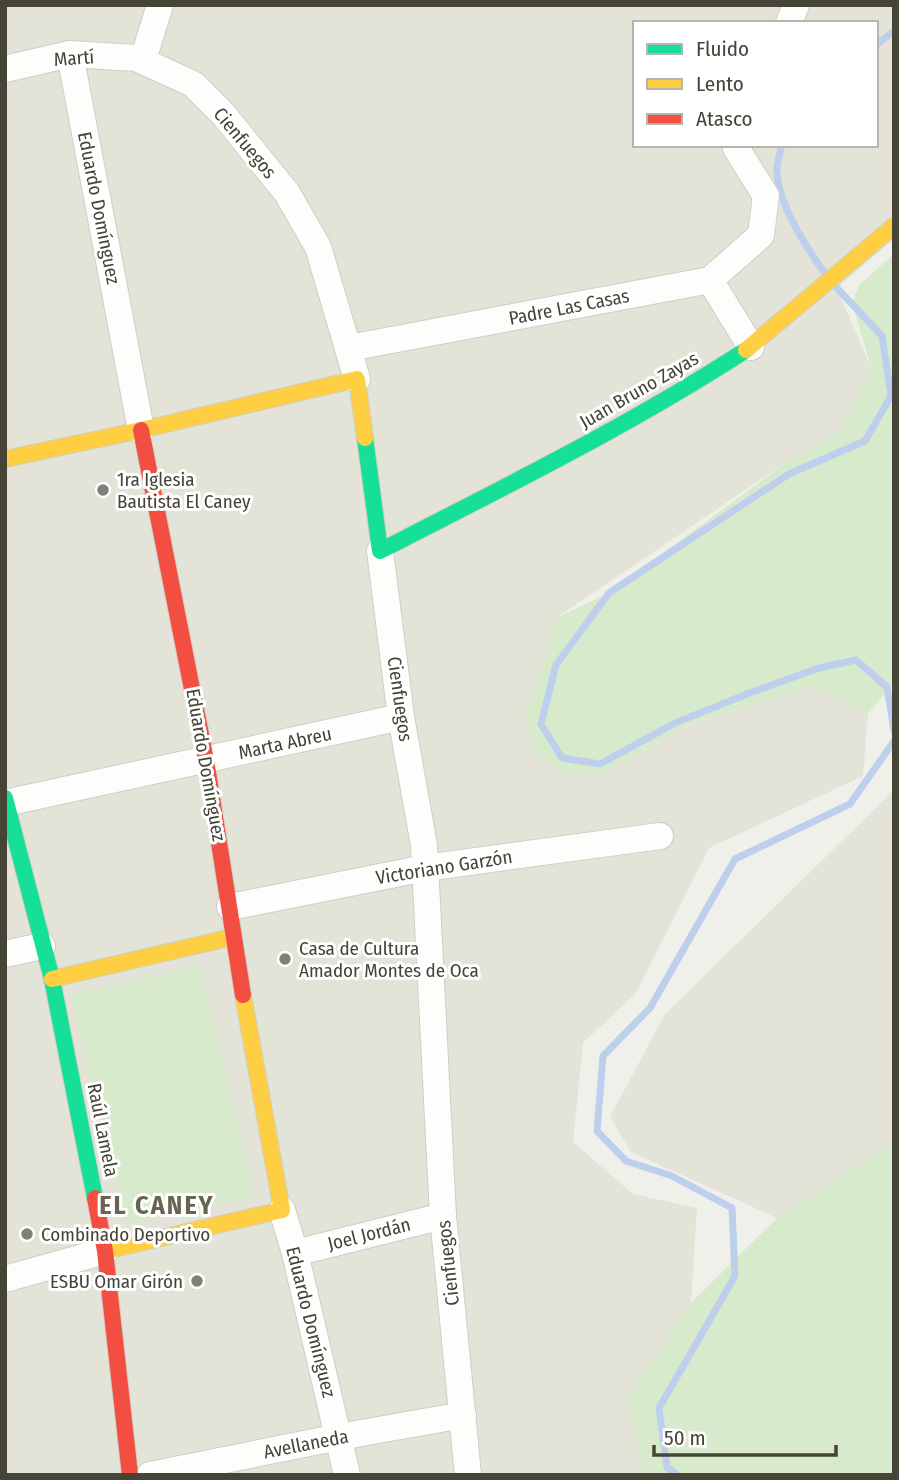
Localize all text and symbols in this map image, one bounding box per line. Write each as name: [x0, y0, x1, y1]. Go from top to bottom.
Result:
legend: [633, 21, 878, 147]
text: Fluido: [696, 36, 749, 62]
street label: Martí: [53, 45, 95, 71]
text: Lento: [696, 71, 744, 97]
street label: Cienfuegos: [209, 103, 281, 183]
text: Atasco: [696, 106, 753, 132]
street label: Eduardo Domínguez: [73, 130, 125, 287]
street label: Padre Las Casas: [507, 284, 631, 330]
street label: Juan Bruno Zayas: [575, 347, 703, 433]
place label: 1ra Iglesia Bautista El Caney: [117, 468, 251, 513]
marker: 1ra Iglesia Bautista El Caney: [95, 482, 111, 498]
street label: Cienfuegos: [383, 655, 417, 743]
street label: Eduardo Domínguez: [181, 687, 231, 844]
street label: Marta Abreu: [236, 722, 334, 764]
street label: Victoriano Garzón: [374, 845, 514, 889]
place label: Casa de Cultura Amador Montes de Oca: [299, 937, 479, 982]
marker: Casa de Cultura Amador Montes de Oca: [277, 951, 293, 967]
street label: Raúl Lamela: [83, 1081, 123, 1179]
district label: EL CANEY: [99, 1190, 215, 1221]
street label: Joel Jordán: [325, 1213, 413, 1255]
street label: Cienfuegos: [432, 1219, 464, 1307]
place label: Combinado Deportivo: [41, 1223, 210, 1246]
marker: Combinado Deportivo: [19, 1226, 35, 1242]
street label: Eduardo Domínguez: [281, 1244, 341, 1400]
place label: ESBU Omar Girón: [50, 1270, 183, 1293]
marker: ESBU Omar Girón: [189, 1273, 205, 1289]
scale bar: [654, 1414, 836, 1458]
street label: Avellaneda: [262, 1425, 350, 1463]
text: 50 m: [664, 1425, 706, 1451]

